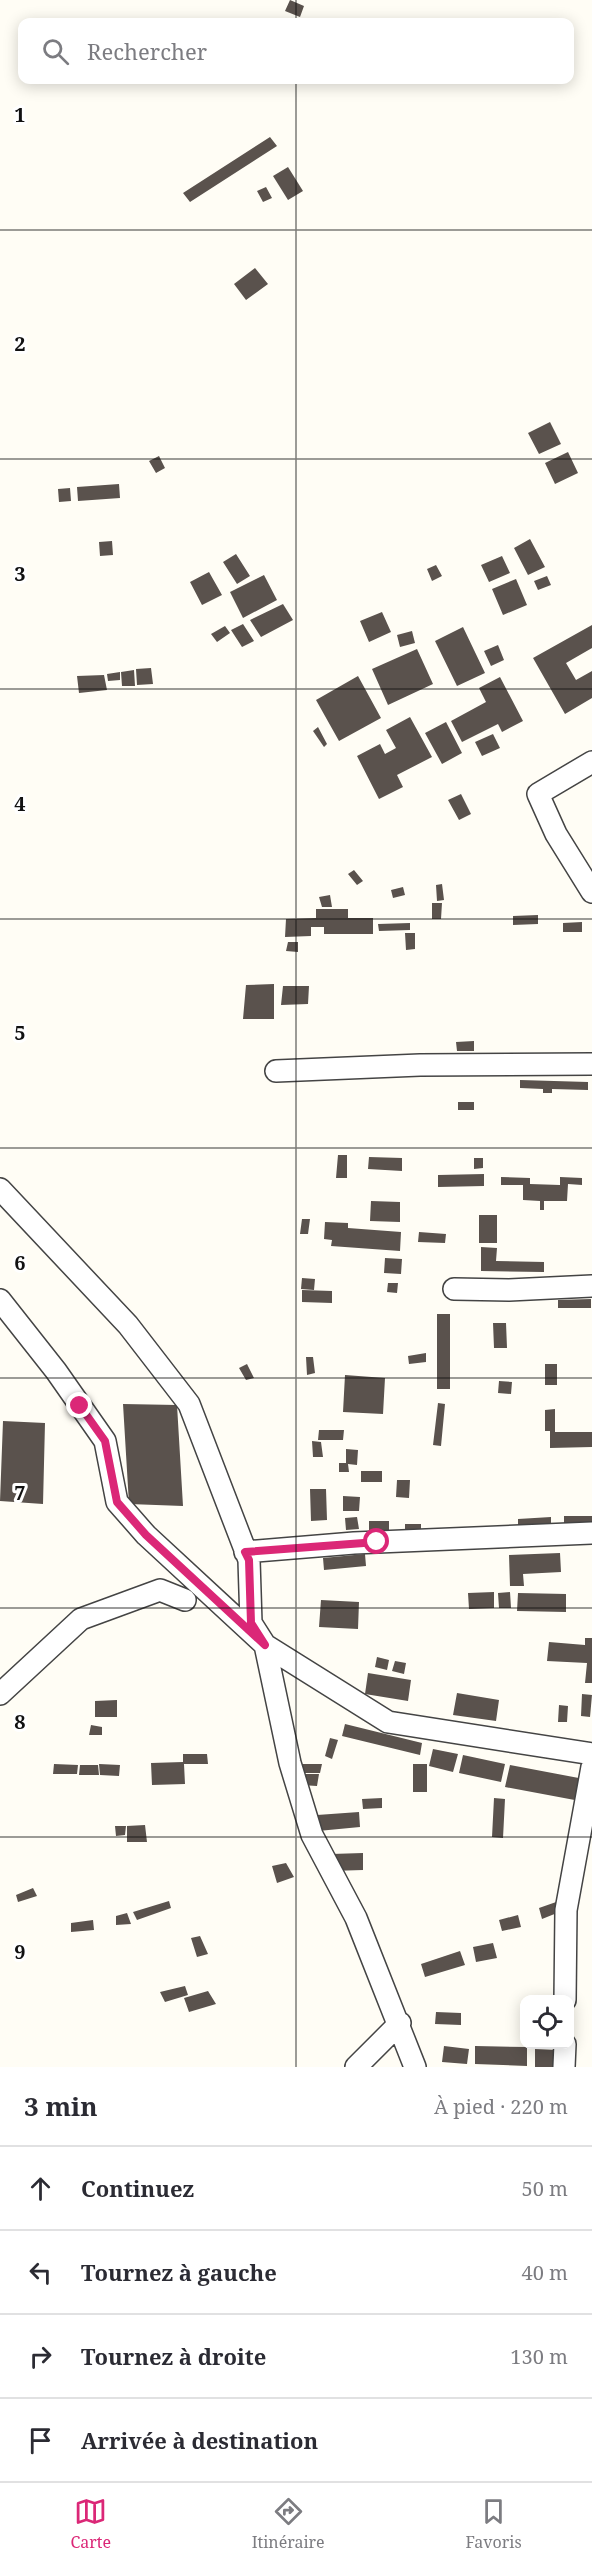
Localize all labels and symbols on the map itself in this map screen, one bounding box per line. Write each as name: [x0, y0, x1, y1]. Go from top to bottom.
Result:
text: 1: [14, 101, 26, 128]
text: 2: [14, 330, 26, 357]
text: 3: [14, 560, 26, 587]
text: 4: [14, 790, 26, 817]
text: 5: [14, 1019, 26, 1046]
text: 6: [14, 1249, 26, 1276]
route end: [66, 1392, 92, 1418]
text: 7: [14, 1479, 26, 1506]
route start: [363, 1528, 389, 1554]
text: 8: [14, 1708, 26, 1735]
text: 9: [14, 1938, 26, 1965]

